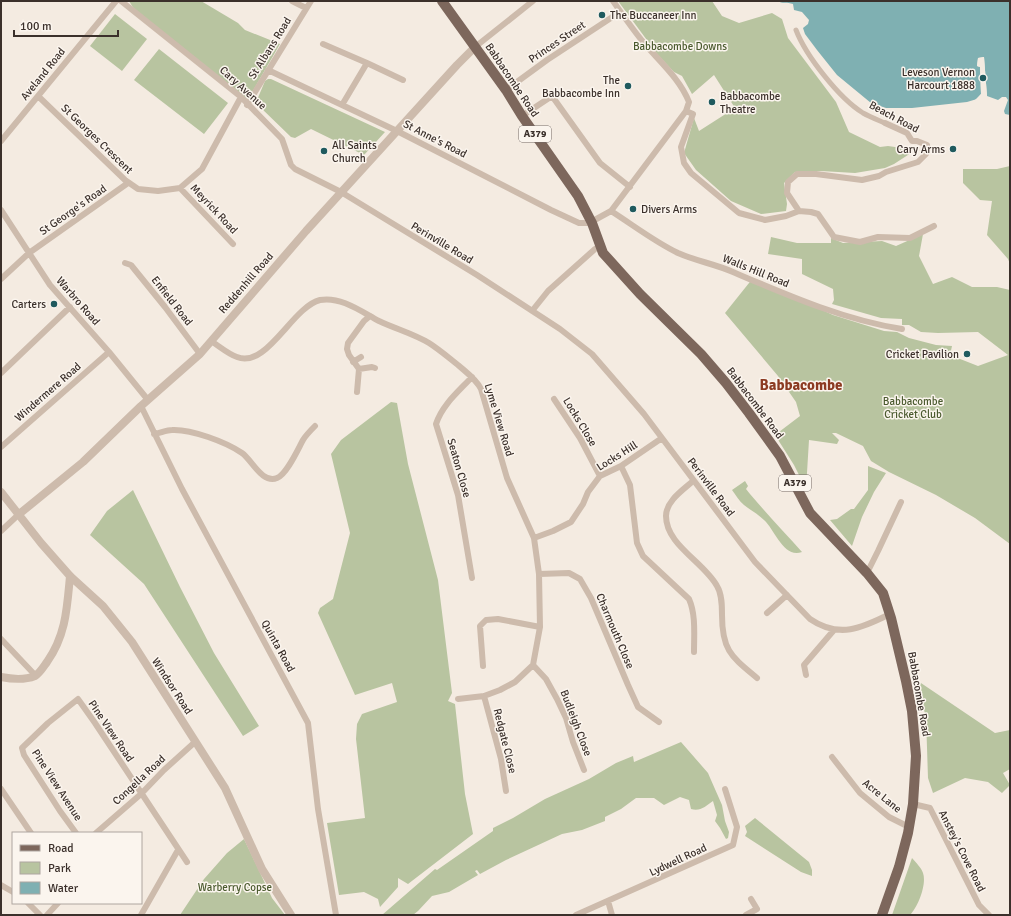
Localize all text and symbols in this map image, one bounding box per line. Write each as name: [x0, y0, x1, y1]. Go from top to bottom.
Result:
place label: The Buccaneer Inn: [610, 9, 697, 22]
marker: The Buccaneer Inn: [597, 10, 607, 20]
scale bar: [14, 12, 118, 38]
street label: St Albans Road: [246, 15, 294, 81]
street label: Princes Street: [526, 18, 588, 66]
text: 100 m: [20, 19, 52, 34]
park label: Babbacombe Downs: [633, 40, 727, 53]
street label: Babbacombe Road: [482, 41, 542, 120]
street label: Aveland Road: [18, 45, 68, 103]
street label: Cary Avenue: [217, 64, 269, 112]
place label: Leveson Vernon Harcourt 1888: [902, 66, 975, 92]
marker: Leveson Vernon Harcourt 1888: [978, 73, 988, 83]
place label: The Babbacombe Inn: [542, 74, 620, 100]
marker: The Babbacombe Inn: [623, 81, 633, 91]
place label: Babbacombe Theatre: [720, 90, 780, 116]
marker: Babbacombe Theatre: [707, 97, 717, 107]
street label: Beach Road: [867, 98, 921, 136]
street label: St Georges Crescent: [59, 102, 136, 177]
street label: St Anne's Road: [401, 117, 469, 161]
road number: A379: [519, 126, 551, 142]
place label: All Saints Church: [332, 139, 377, 165]
place label: Cary Arms: [897, 143, 945, 156]
marker: Cary Arms: [948, 144, 958, 154]
marker: All Saints Church: [319, 146, 329, 156]
street label: Meyrick Road: [188, 181, 240, 237]
street label: St George's Road: [37, 182, 109, 238]
place label: Divers Arms: [641, 203, 697, 216]
marker: Divers Arms: [628, 204, 638, 214]
street label: Perinville Road: [409, 219, 476, 267]
street label: Reddenhill Road: [216, 250, 276, 316]
street label: Walls Hill Road: [721, 252, 791, 290]
street label: Warbro Road: [53, 274, 103, 328]
street label: Enfield Road: [149, 274, 195, 328]
place label: Carters: [11, 298, 46, 311]
marker: Carters: [49, 299, 59, 309]
place label: Cricket Pavilion: [886, 348, 959, 361]
marker: Cricket Pavilion: [962, 349, 972, 359]
street label: Windermere Road: [12, 360, 84, 424]
street label: Babbacombe Road: [724, 365, 786, 441]
district label: Babbacombe: [759, 376, 843, 394]
street label: Lyme View Road: [482, 382, 516, 458]
street label: Locks Close: [560, 395, 600, 449]
park label: Babbacombe Cricket Club: [883, 395, 943, 421]
street label: Seaton Close: [444, 437, 474, 499]
street label: Locks Hill: [594, 438, 640, 474]
street label: Perinville Road: [685, 455, 737, 519]
road number: A379: [779, 475, 811, 491]
street label: Charmouth Close: [593, 591, 637, 671]
street label: Quinta Road: [258, 618, 298, 674]
street label: Babbacombe Road: [905, 650, 933, 738]
street label: Windsor Road: [149, 655, 195, 717]
street label: Budleigh Close: [557, 688, 595, 758]
street label: Pine View Road: [86, 698, 137, 765]
street label: Redgate Close: [491, 707, 519, 775]
street label: Pine View Avenue: [29, 747, 85, 823]
street label: Congella Road: [110, 752, 168, 808]
street label: Acre Lane: [860, 776, 904, 816]
street label: Anstey's Cove Road: [936, 808, 988, 894]
legend: [12, 832, 142, 904]
text: Road: [48, 841, 74, 856]
street label: Lydwell Road: [647, 841, 709, 879]
text: Park: [48, 861, 71, 876]
text: Water: [48, 881, 79, 896]
park label: Warberry Copse: [198, 881, 272, 894]

